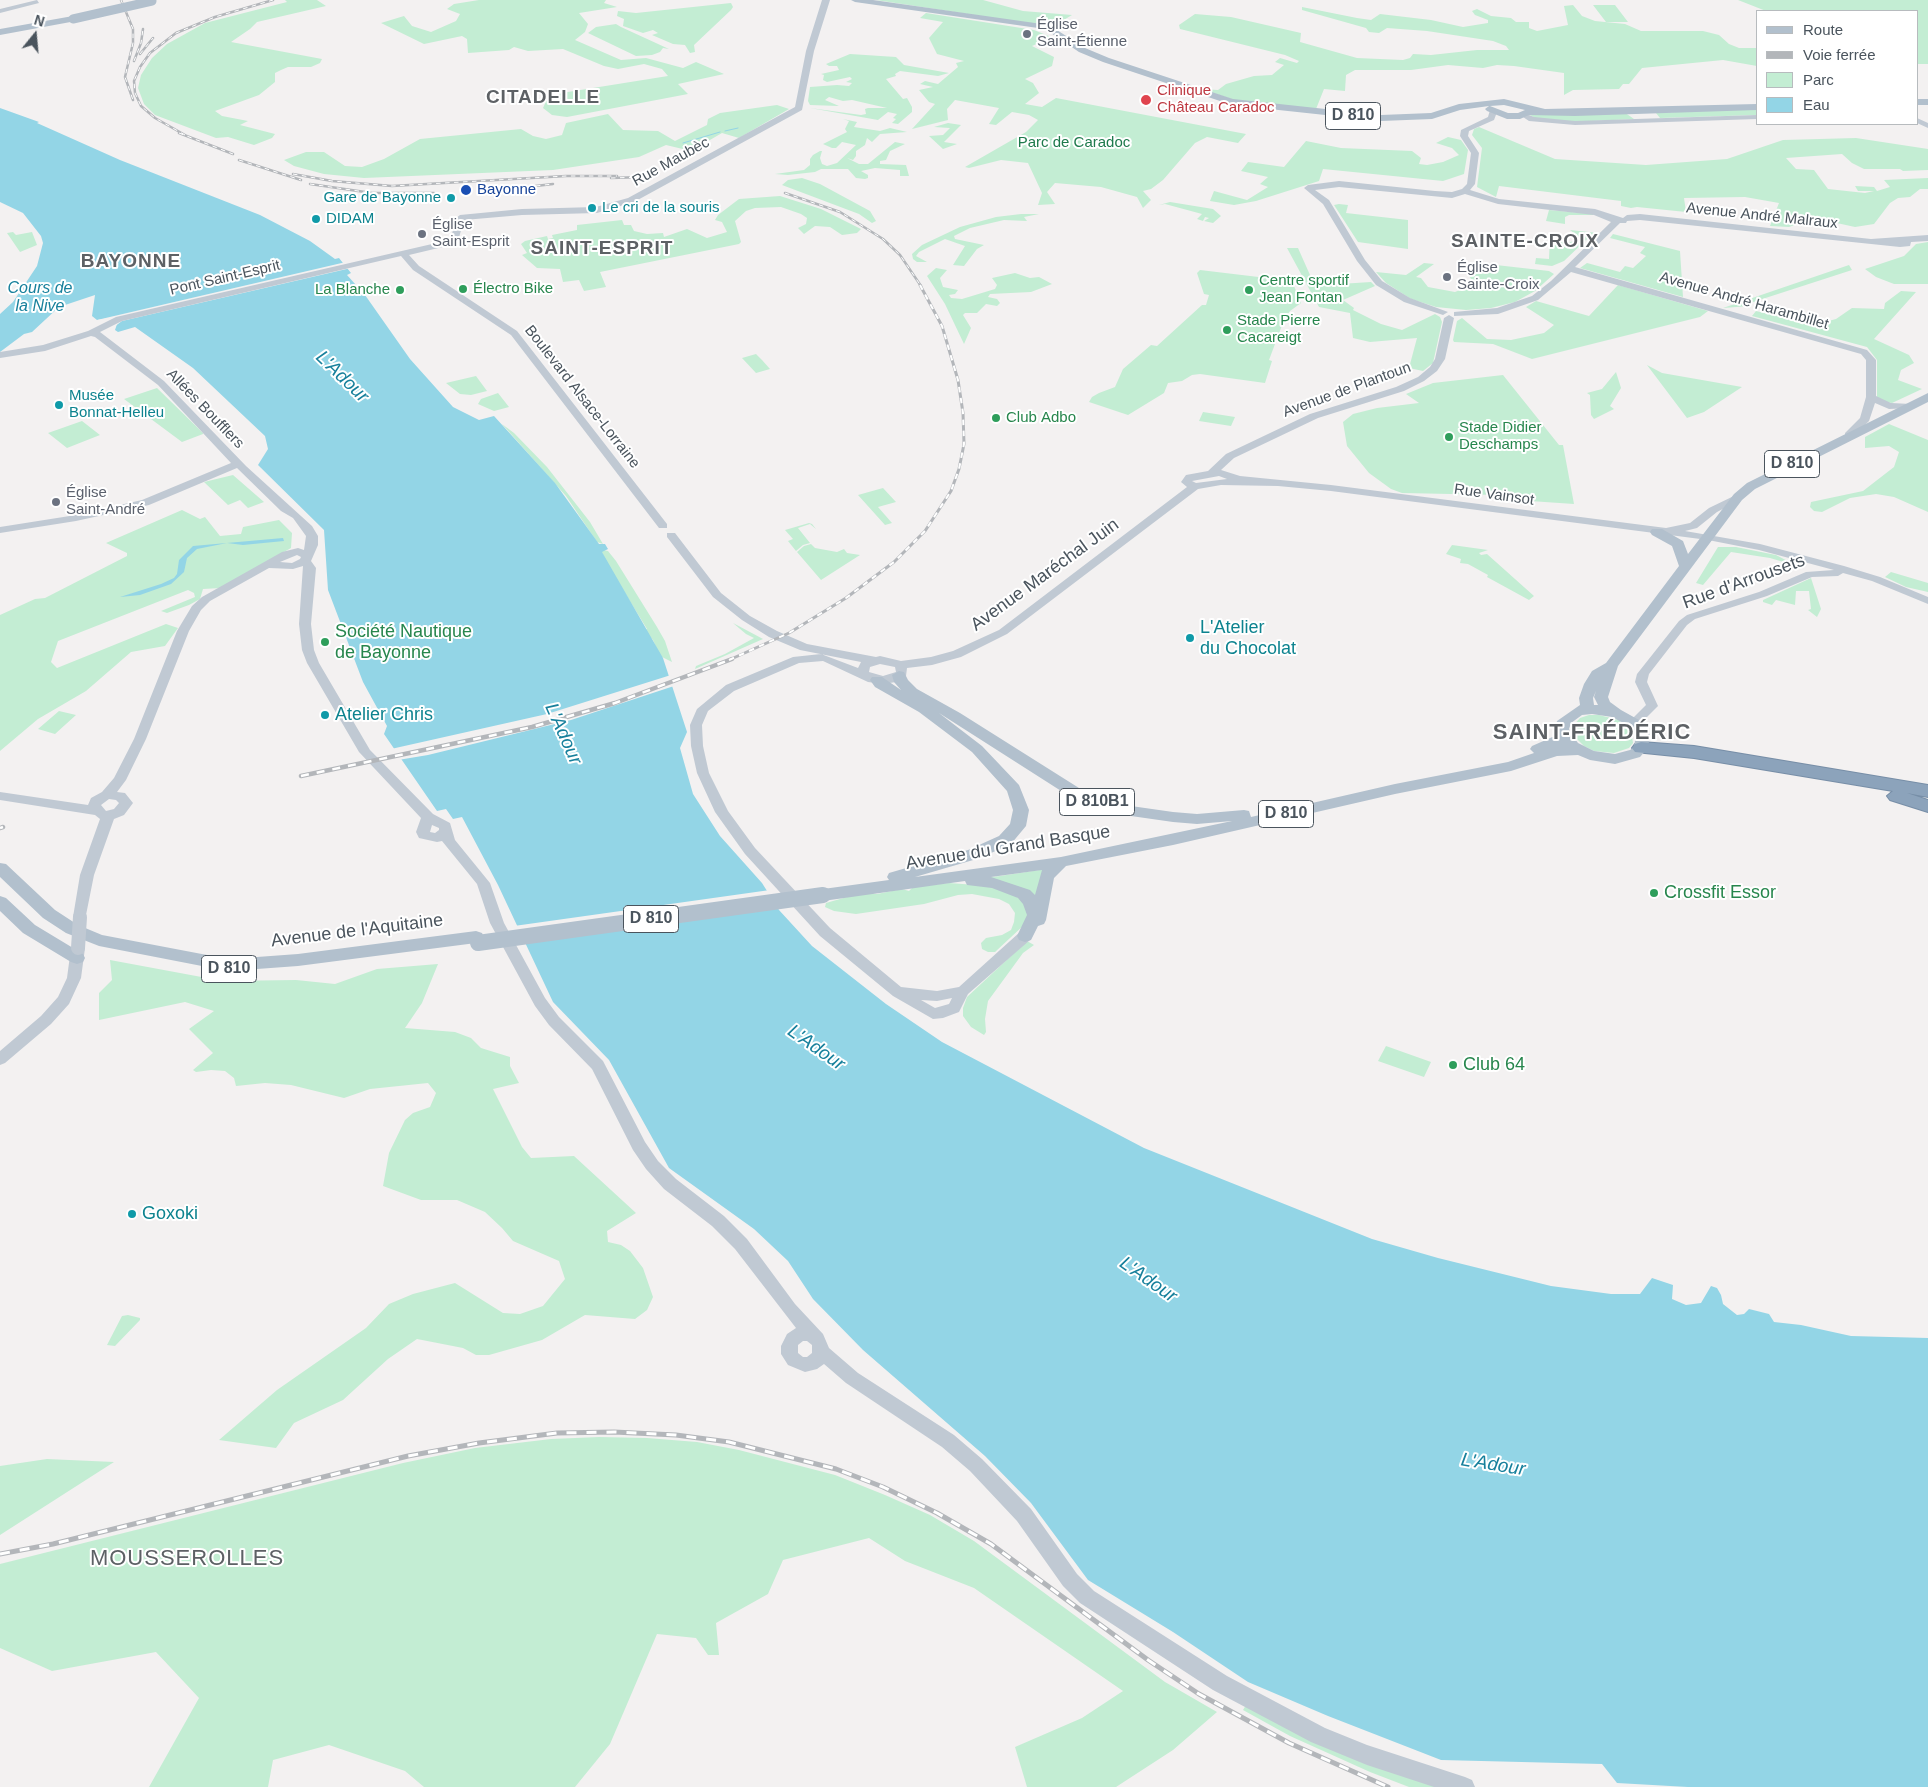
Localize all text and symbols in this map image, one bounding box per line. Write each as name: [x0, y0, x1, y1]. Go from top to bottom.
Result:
north arrow: [10, 10, 60, 60]
legend: [1756, 10, 1918, 125]
text: N: [32, 12, 47, 30]
place label: Église Saint-Étienne: [1037, 16, 1127, 51]
text: Route: [1803, 21, 1843, 38]
marker: Église Saint-Étienne: [1021, 28, 1033, 40]
text: Voie ferrée: [1803, 46, 1876, 63]
text: Parc: [1803, 71, 1834, 88]
place label: Clinique Château Caradoc: [1157, 82, 1275, 117]
district label: CITADELLE: [485, 87, 601, 109]
marker: Clinique Château Caradoc: [1139, 93, 1153, 107]
text: Eau: [1803, 96, 1830, 113]
road number: D 810: [1326, 102, 1380, 130]
street label: Rue Maubèc: [629, 134, 713, 190]
park label: Parc de Caradoc: [1018, 134, 1130, 152]
place label: Bayonne: [477, 181, 536, 199]
marker: Bayonne: [459, 183, 473, 197]
place label: Gare de Bayonne: [323, 189, 441, 207]
marker: Gare de Bayonne: [445, 192, 457, 204]
place label: Le cri de la souris: [602, 199, 720, 217]
street label: Avenue André Malraux: [1685, 199, 1839, 233]
marker: Le cri de la souris: [586, 202, 598, 214]
place label: DIDAM: [326, 210, 374, 228]
marker: DIDAM: [310, 213, 322, 225]
place label: Église Saint-Esprit: [432, 216, 510, 251]
marker: Église Saint-Esprit: [416, 228, 428, 240]
district label: SAINTE-CROIX: [1449, 231, 1601, 253]
district label: SAINT-ESPRIT: [529, 238, 675, 260]
district label: BAYONNE: [80, 251, 182, 273]
street label: Pont Saint-Esprit: [168, 257, 282, 299]
place label: Église Sainte-Croix: [1457, 259, 1540, 294]
street label: Avenue André Harambillet: [1657, 268, 1831, 334]
marker: Église Sainte-Croix: [1441, 271, 1453, 283]
place label: Centre sportif Jean Fontan: [1259, 272, 1349, 307]
water label: Cours de la Nive: [8, 279, 72, 317]
place label: Électro Bike: [473, 280, 553, 298]
place label: La Blanche: [315, 281, 390, 299]
marker: Électro Bike: [457, 283, 469, 295]
marker: La Blanche: [394, 284, 406, 296]
marker: Centre sportif Jean Fontan: [1243, 284, 1255, 296]
place label: Stade Pierre Cacareigt: [1237, 312, 1320, 347]
street label: Boulevard Alsace-Lorraine: [520, 322, 644, 472]
marker: Stade Pierre Cacareigt: [1221, 324, 1233, 336]
water label: L'Adour: [311, 346, 373, 408]
street label: Avenue de Plantoun: [1281, 358, 1413, 422]
street label: Allées Boufflers: [162, 365, 248, 453]
place label: Musée Bonnat-Helleu: [69, 387, 164, 422]
marker: Musée Bonnat-Helleu: [53, 399, 65, 411]
place label: Club Adbo: [1006, 409, 1076, 427]
marker: Club Adbo: [990, 412, 1002, 424]
place label: Stade Didier Deschamps: [1459, 419, 1542, 454]
marker: Stade Didier Deschamps: [1443, 431, 1455, 443]
road number: D 810: [1764, 450, 1820, 478]
street label: Rue Vainsot: [1453, 480, 1535, 510]
place label: Église Saint-André: [66, 484, 145, 519]
marker: Église Saint-André: [50, 496, 62, 508]
street label: Avenue Maréchal Juin: [967, 514, 1123, 636]
street label: Rue d'Arrousets: [1680, 550, 1808, 614]
place label: L'Atelier du Chocolat: [1200, 617, 1296, 660]
place label: Société Nautique de Bayonne: [335, 621, 472, 664]
marker: L'Atelier du Chocolat: [1184, 632, 1196, 644]
marker: Société Nautique de Bayonne: [319, 636, 331, 648]
water label: L'Adour: [539, 700, 587, 768]
place label: Atelier Chris: [335, 704, 433, 726]
marker: Atelier Chris: [319, 709, 331, 721]
district label: SAINT-FRÉDÉRIC: [1491, 720, 1693, 746]
road number: D 810B1: [1060, 789, 1134, 816]
road number: D 810: [1258, 801, 1314, 828]
street label: Avenue du Grand Basque: [904, 821, 1112, 875]
place label: Crossfit Essor: [1664, 882, 1776, 904]
marker: Crossfit Essor: [1648, 887, 1660, 899]
road number: D 810: [624, 906, 678, 932]
street label: Avenue de l'Aquitaine: [270, 910, 444, 952]
road number: D 810: [202, 956, 256, 982]
water label: L'Adour: [783, 1020, 849, 1076]
place label: Club 64: [1463, 1054, 1525, 1076]
marker: Club 64: [1447, 1059, 1459, 1071]
place label: Goxoki: [142, 1203, 198, 1225]
marker: Goxoki: [126, 1208, 138, 1220]
water label: L'Adour: [1115, 1252, 1181, 1308]
water label: L'Adour: [1459, 1449, 1527, 1481]
district label: MOUSSEROLLES: [88, 1546, 286, 1572]

